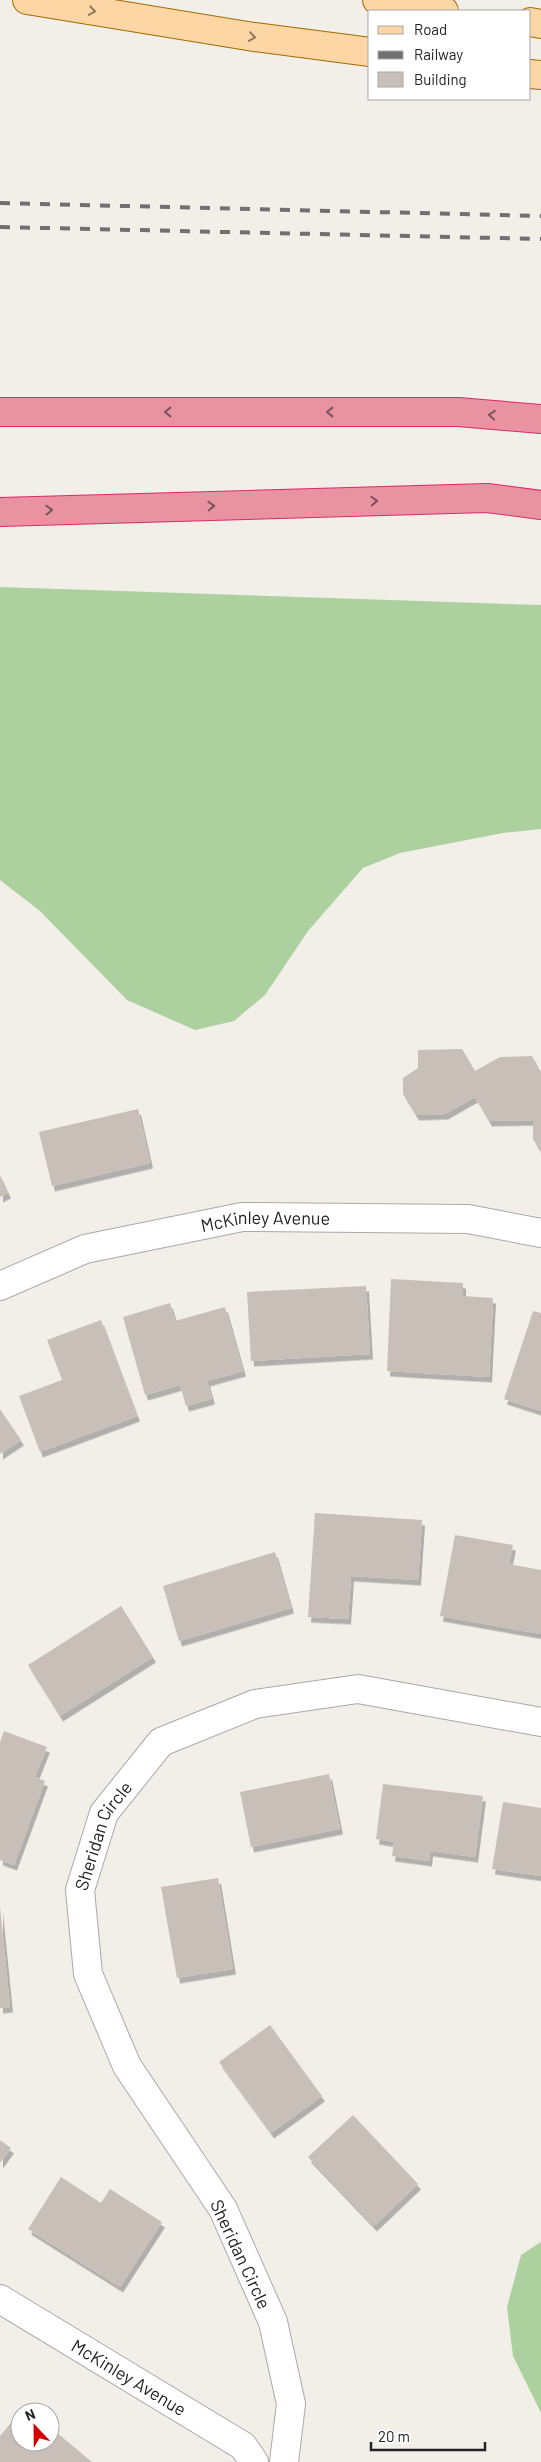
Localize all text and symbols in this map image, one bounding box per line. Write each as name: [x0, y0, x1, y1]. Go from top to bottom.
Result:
one-way arrow: [88, 5, 96, 15]
legend: [368, 10, 531, 100]
text: Road: [414, 20, 447, 38]
one-way arrow: [248, 31, 257, 41]
text: Railway: [414, 45, 463, 63]
text: Building: [414, 70, 467, 88]
one-way arrow: [163, 407, 171, 417]
one-way arrow: [326, 407, 334, 417]
one-way arrow: [488, 410, 496, 421]
one-way arrow: [370, 496, 378, 506]
one-way arrow: [208, 501, 215, 511]
one-way arrow: [45, 505, 53, 516]
street label: McKinley Avenue: [199, 1206, 330, 1236]
street label: Sheridan Circle: [70, 1776, 136, 1893]
street label: Sheridan Circle: [206, 2196, 276, 2312]
street label: McKinley Avenue: [68, 2334, 191, 2420]
north arrow: [10, 2402, 60, 2452]
text: N: [22, 2405, 37, 2424]
scale bar: [371, 2420, 485, 2452]
text: 20 m: [378, 2427, 410, 2445]

